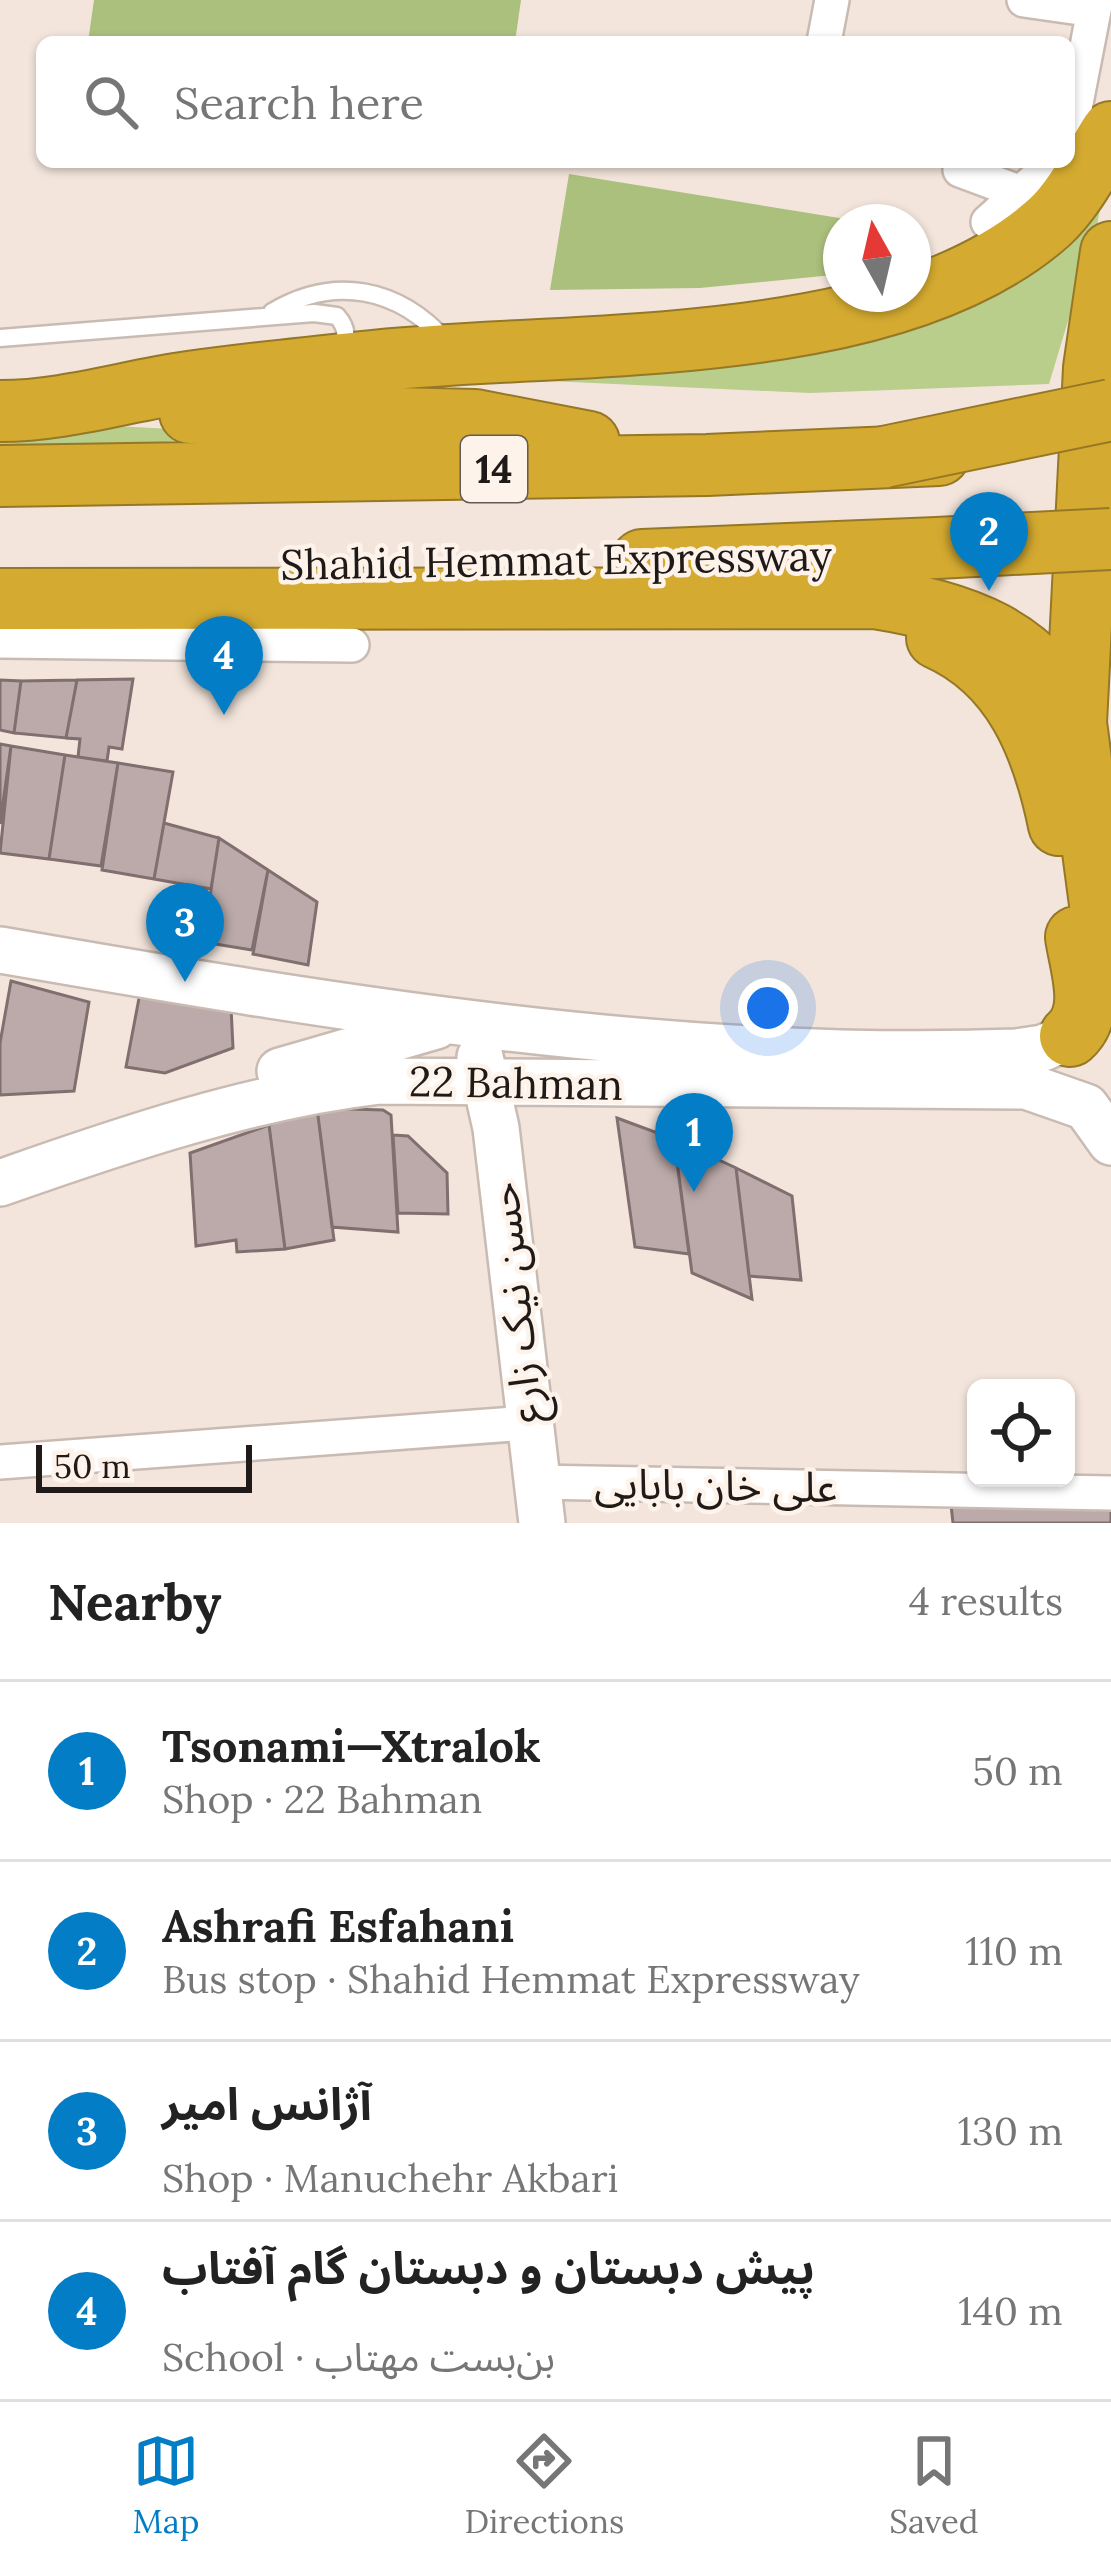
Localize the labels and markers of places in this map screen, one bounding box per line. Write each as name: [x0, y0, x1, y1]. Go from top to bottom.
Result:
pin: 2: [950, 492, 1028, 591]
pin: 4: [185, 616, 263, 715]
pin: 3: [146, 883, 224, 982]
pin: 1: [655, 1093, 733, 1192]

